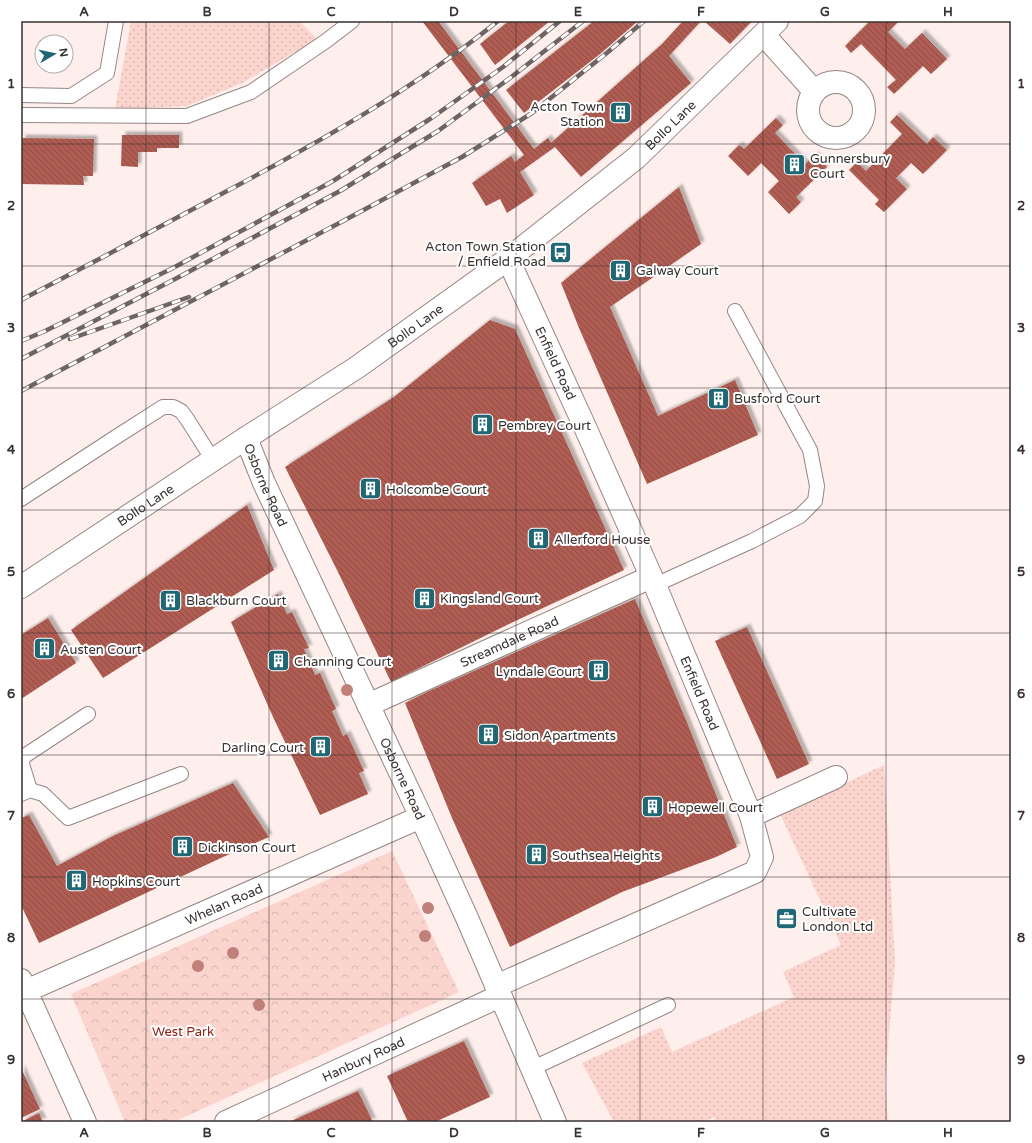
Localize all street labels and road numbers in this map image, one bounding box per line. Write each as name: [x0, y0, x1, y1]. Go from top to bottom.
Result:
street label: Bollo Lane: [642, 97, 700, 154]
street label: Bollo Lane: [385, 301, 447, 352]
street label: Enfield Road: [531, 324, 579, 403]
street label: Osborne Road: [240, 441, 290, 529]
street label: Bollo Lane: [114, 481, 177, 530]
street label: Streamdale Road: [458, 613, 561, 671]
street label: Enfield Road: [676, 654, 722, 733]
street label: Osborne Road: [376, 735, 428, 823]
street label: Whelan Road: [183, 881, 265, 929]
street label: Hanbury Road: [320, 1034, 407, 1086]

